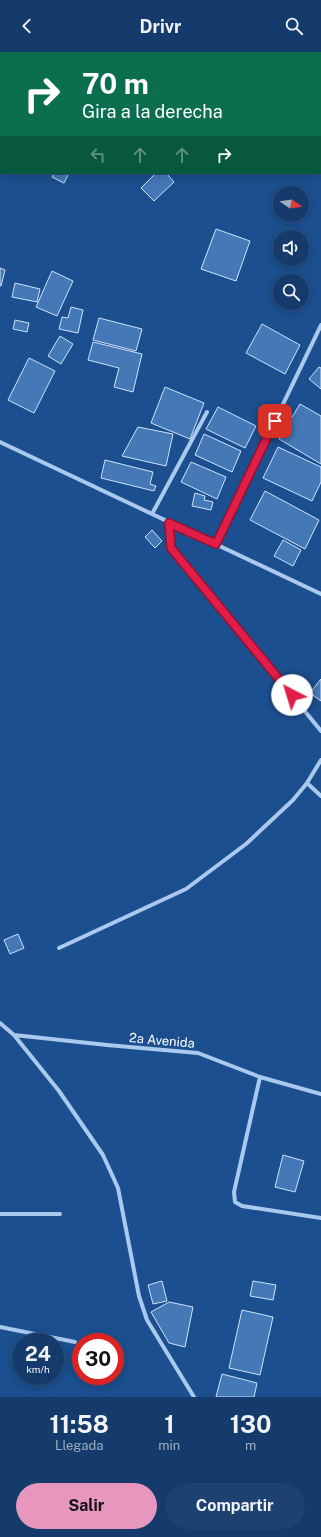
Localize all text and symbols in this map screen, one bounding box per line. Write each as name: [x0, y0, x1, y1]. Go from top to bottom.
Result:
icon: back: [16, 15, 38, 37]
icon: search: [283, 15, 305, 37]
text: Drivr: [140, 16, 181, 37]
text: 70 m: [82, 67, 149, 100]
icon: right: [16, 68, 68, 120]
text: Gira a la derecha: [82, 101, 223, 122]
icon: left: [87, 144, 109, 166]
icon: ahead: [129, 144, 151, 166]
icon: ahead: [171, 144, 193, 166]
icon: right: [213, 144, 235, 166]
north arrow: [273, 186, 309, 222]
map controls: [273, 186, 309, 310]
button: sound: [273, 230, 309, 266]
button: search: [273, 274, 309, 310]
pin: [258, 404, 292, 438]
icon: arrive: [264, 410, 286, 432]
position arrow: [271, 674, 313, 716]
street label: 2a Avenida: [128, 1030, 195, 1051]
speed limit sign: 30: [72, 1333, 124, 1385]
text: 24: [25, 1342, 51, 1366]
text: km/h: [26, 1363, 50, 1375]
text: 11:58: [49, 1410, 109, 1438]
text: 1: [164, 1410, 174, 1438]
text: 130: [230, 1410, 271, 1438]
text: Llegada: [55, 1438, 103, 1453]
text: min: [158, 1438, 180, 1453]
text: m: [245, 1438, 256, 1453]
button: Salir: [16, 1483, 157, 1529]
button: Compartir: [165, 1483, 305, 1529]

